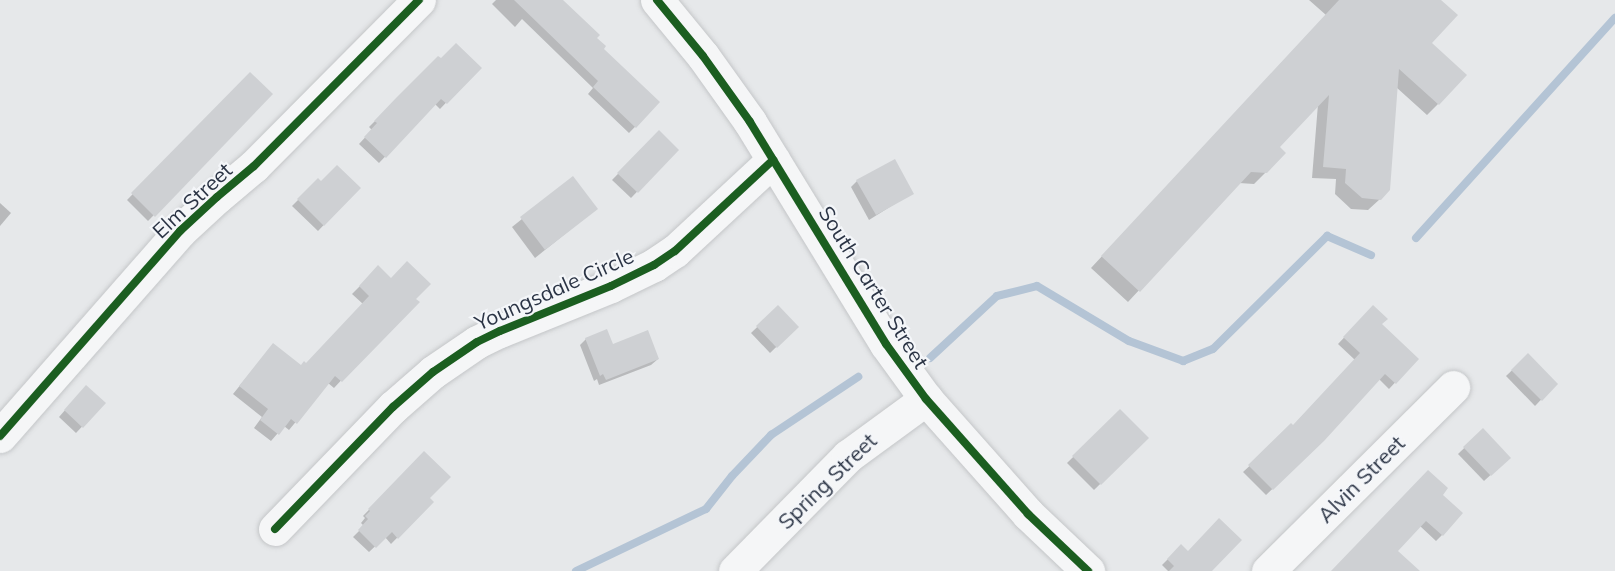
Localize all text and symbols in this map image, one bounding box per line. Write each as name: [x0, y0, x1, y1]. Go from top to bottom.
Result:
street label: Elm Street: [147, 157, 237, 243]
street label: South Carter Street: [814, 201, 934, 373]
street label: Youngsdale Circle: [471, 243, 637, 335]
street label: Spring Street: [773, 428, 881, 534]
street label: Alvin Street: [1312, 430, 1410, 528]

